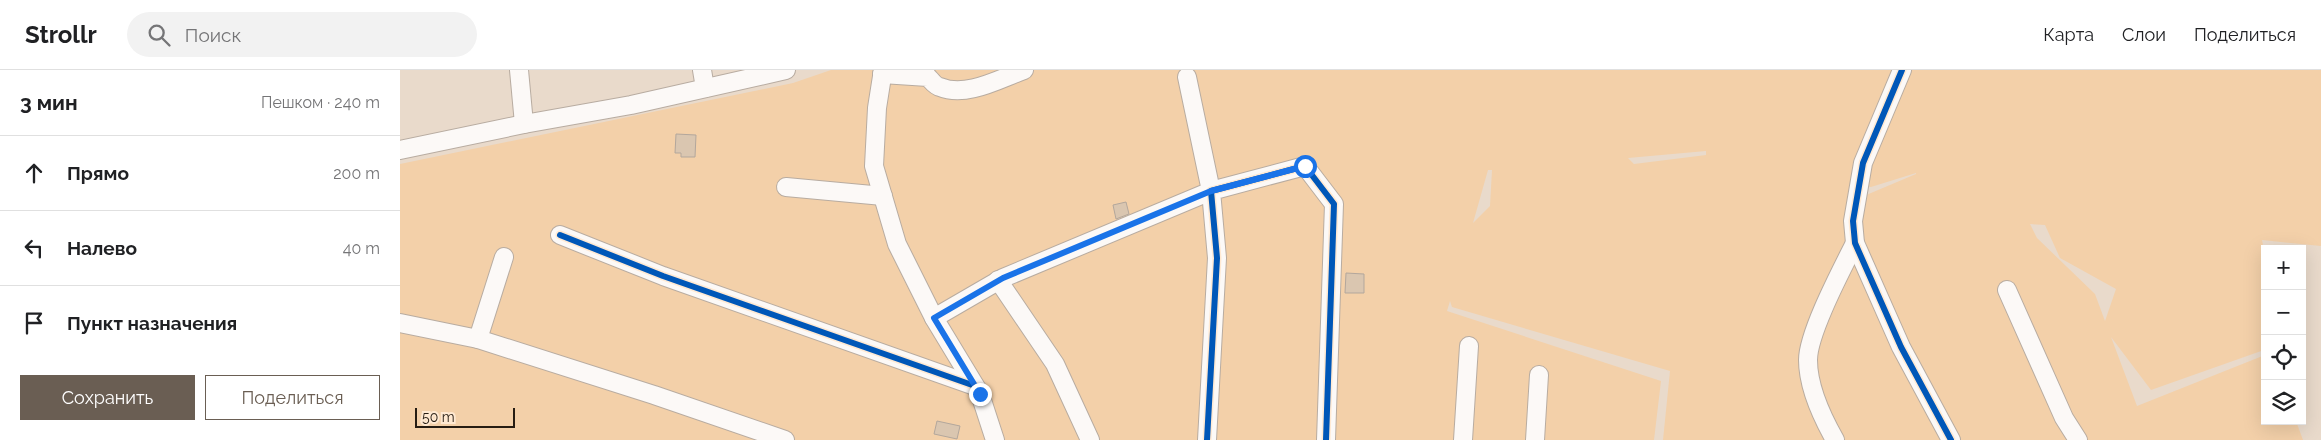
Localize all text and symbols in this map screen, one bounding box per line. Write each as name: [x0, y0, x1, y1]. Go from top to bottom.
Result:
search box: [127, 12, 477, 57]
text: Strollr: [25, 20, 97, 49]
icon: search: [145, 21, 173, 49]
text: Поиск: [185, 24, 241, 46]
text: Карта: [2043, 24, 2094, 45]
text: Слои: [2122, 24, 2166, 45]
text: Поделиться: [2194, 24, 2296, 45]
text: 3 мин: [20, 90, 78, 115]
text: Пешком · 240 m: [261, 93, 380, 112]
route start: [1294, 155, 1317, 178]
icon: ahead: [20, 159, 48, 187]
text: Прямо: [67, 162, 129, 184]
text: 200 m: [333, 164, 380, 183]
icon: left: [20, 234, 48, 262]
text: Налево: [67, 237, 137, 259]
text: 40 m: [343, 239, 380, 258]
map controls: [2261, 245, 2306, 425]
button: +: [2261, 245, 2306, 290]
button: −: [2261, 290, 2306, 335]
icon: arrive: [20, 309, 48, 337]
text: Пункт назначения: [67, 312, 237, 334]
button: locate: [2261, 335, 2306, 380]
button: Сохранить: [20, 375, 195, 420]
button: Поделиться: [205, 375, 380, 420]
button: layers: [2261, 380, 2306, 425]
route end: [969, 383, 992, 406]
scale bar: [415, 405, 515, 428]
text: 50 m: [422, 409, 455, 425]

